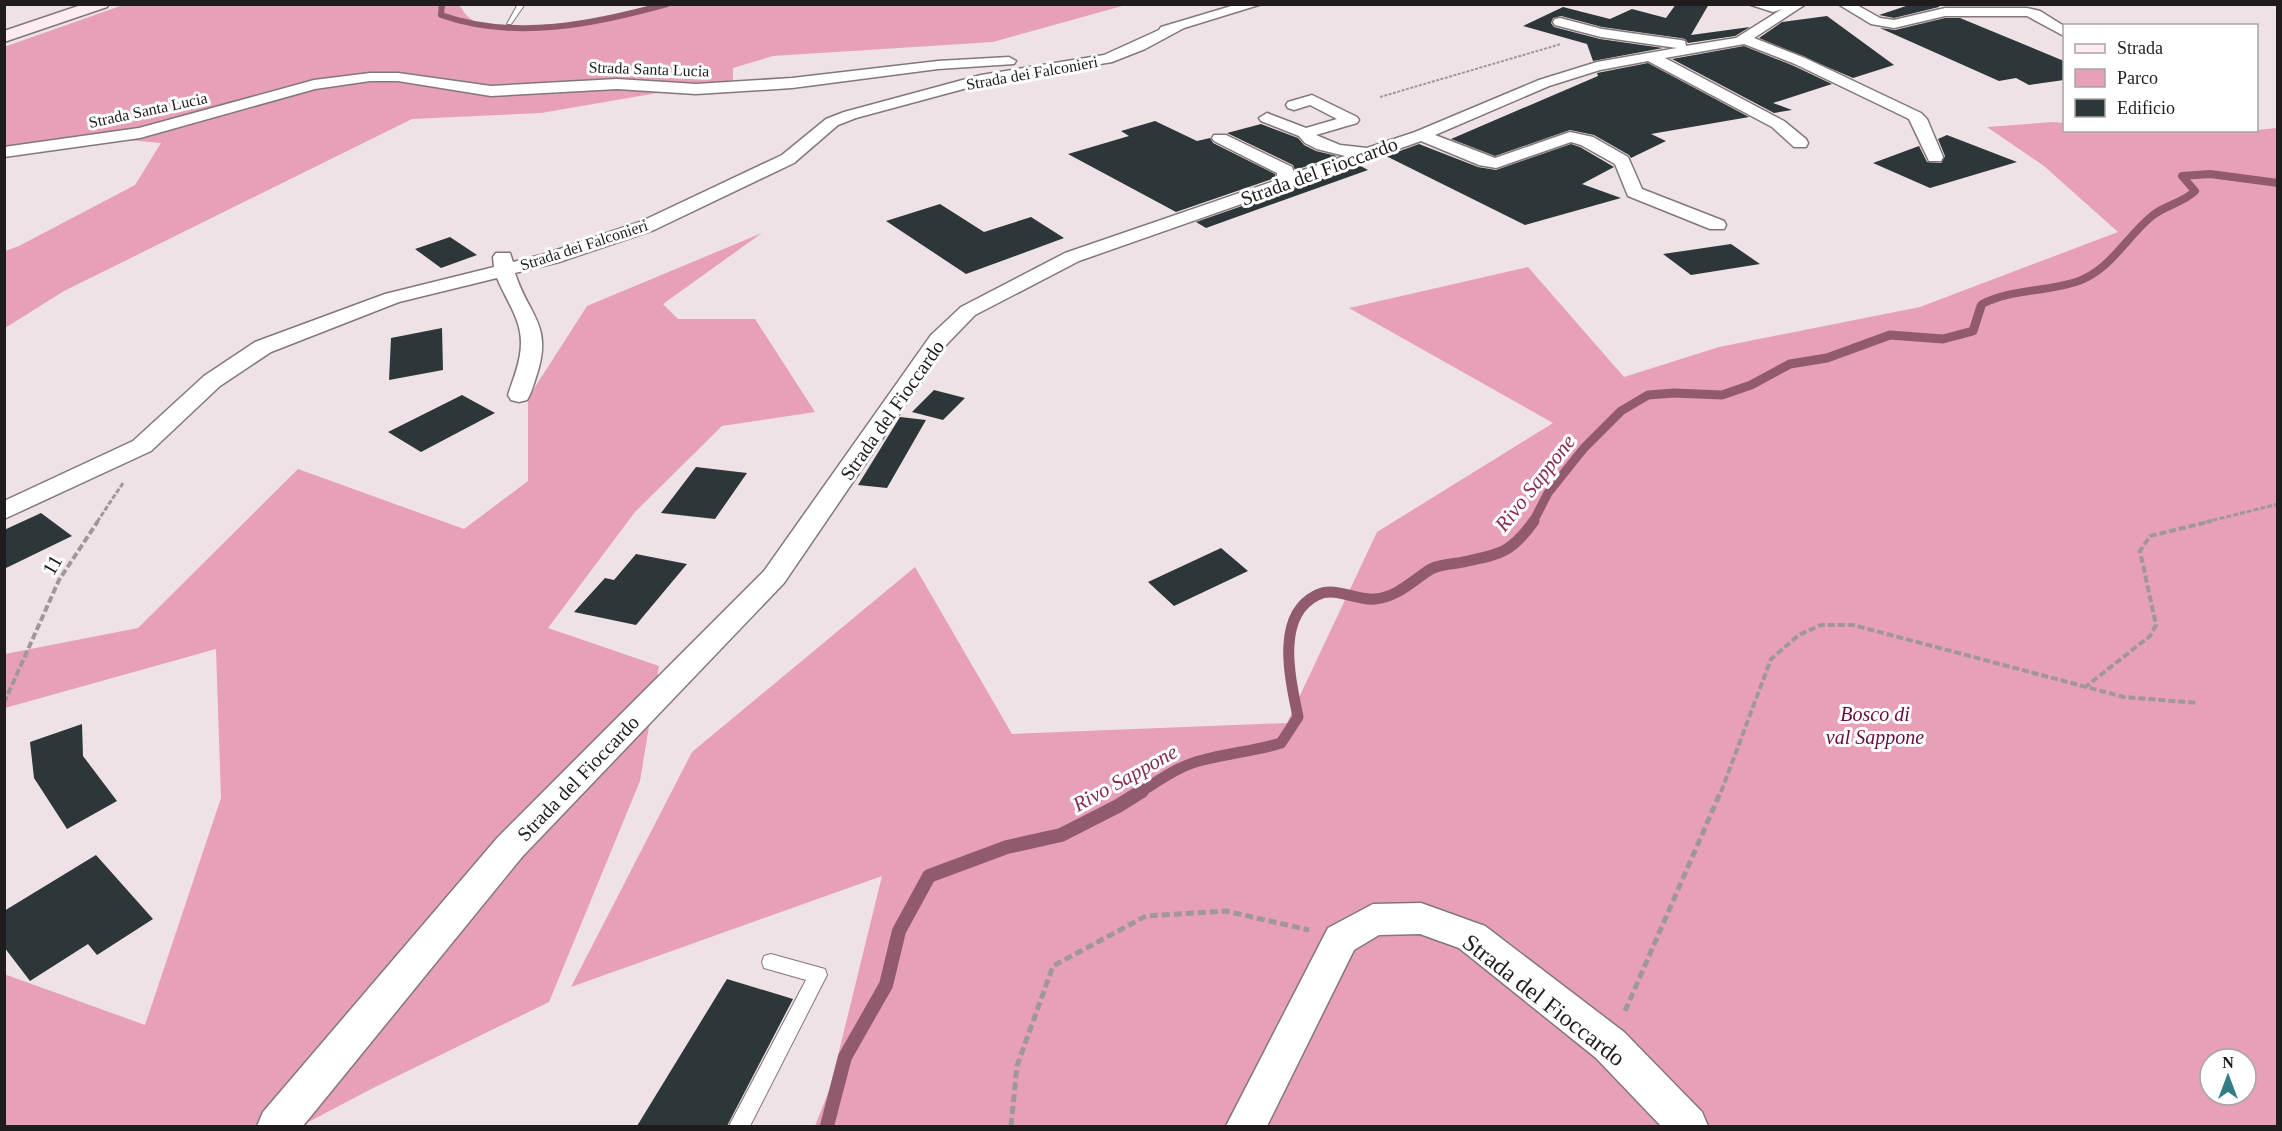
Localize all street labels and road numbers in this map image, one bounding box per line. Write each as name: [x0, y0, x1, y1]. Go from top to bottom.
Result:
street label: Strada dei Falconieri: [965, 53, 1100, 93]
street label: Strada Santa Lucia: [588, 58, 710, 80]
street label: Strada Santa Lucia: [87, 89, 209, 131]
street label: Strada del Fioccardo: [1237, 132, 1401, 210]
street label: Strada dei Falconieri: [518, 216, 651, 274]
street label: Strada del Fioccardo: [836, 336, 948, 484]
street label: 11: [38, 551, 66, 579]
street label: Strada del Fioccardo: [513, 711, 643, 845]
street label: Strada del Fioccardo: [1458, 929, 1630, 1071]

